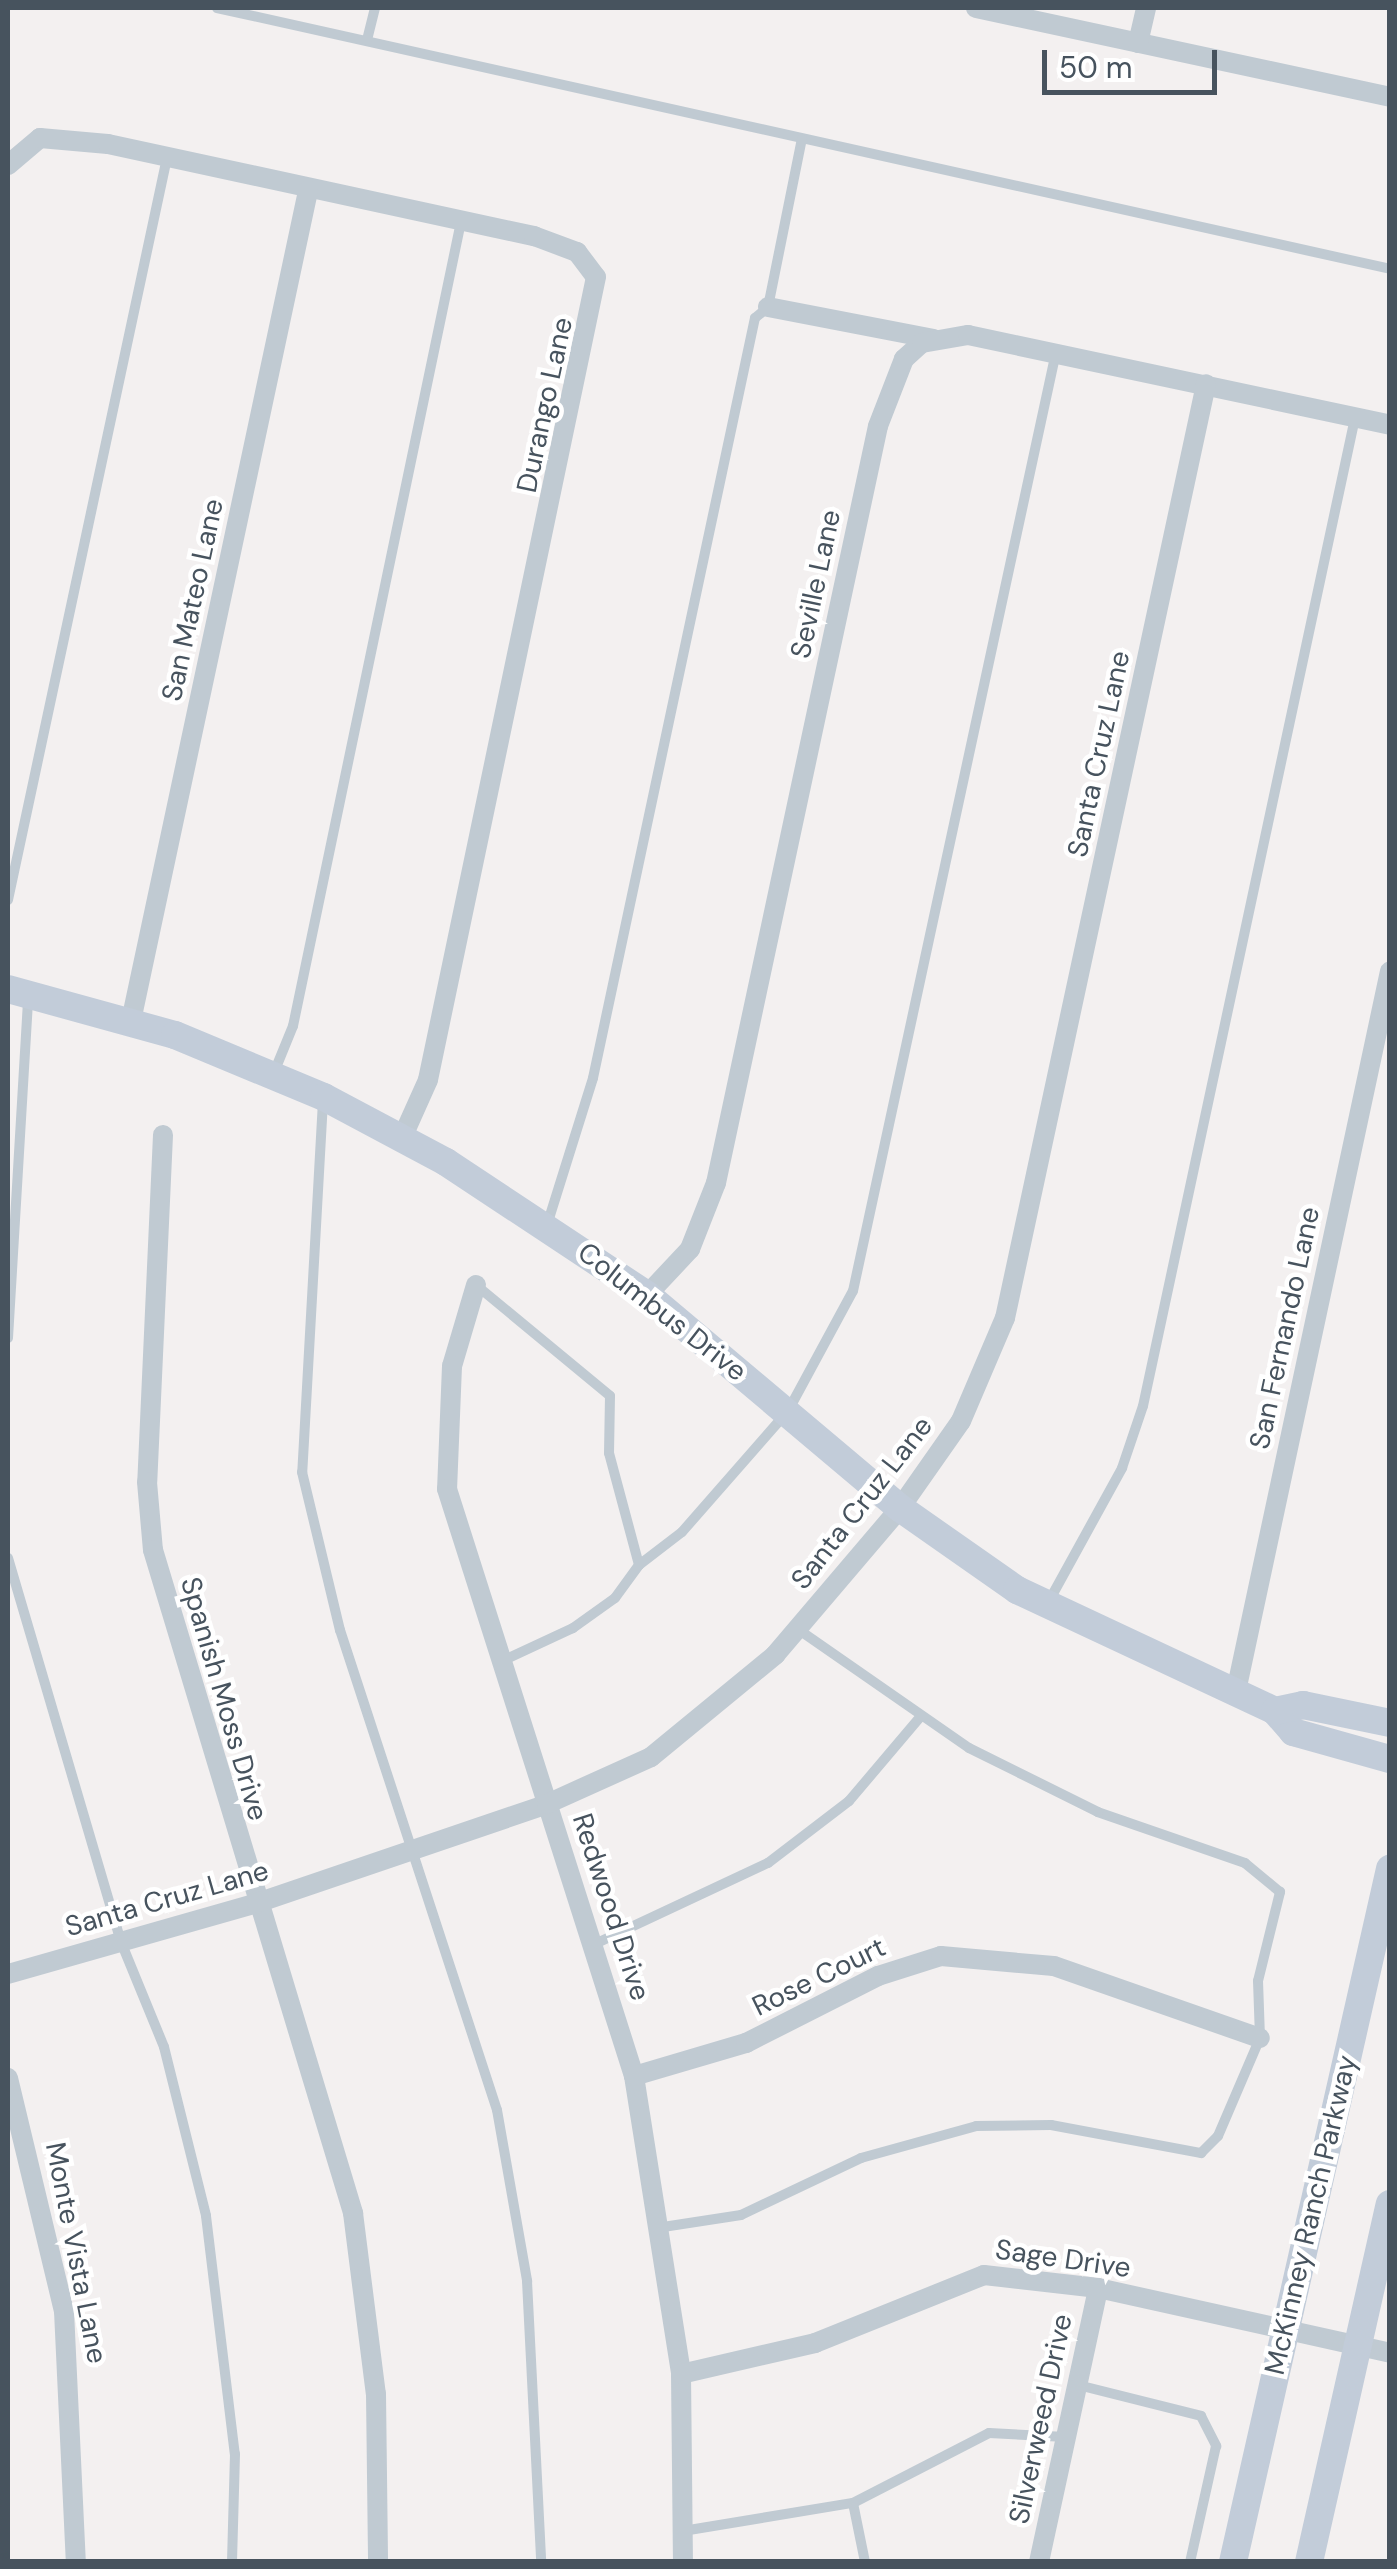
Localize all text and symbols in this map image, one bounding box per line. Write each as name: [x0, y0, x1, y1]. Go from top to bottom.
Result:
scale bar: [1047, 30, 1222, 92]
text: 50 m: [1059, 48, 1133, 87]
street label: Durango Lane: [510, 314, 580, 496]
street label: San Mateo Lane: [155, 496, 231, 704]
street label: Seville Lane: [784, 507, 848, 661]
street label: Santa Cruz Lane: [1061, 648, 1137, 860]
street label: San Fernando Lane: [1243, 1204, 1327, 1452]
street label: Columbus Drive: [571, 1236, 753, 1388]
street label: Santa Cruz Lane: [784, 1410, 940, 1596]
street label: Spanish Moss Drive: [173, 1574, 275, 1824]
street label: Redwood Drive: [565, 1809, 657, 2005]
street label: Santa Cruz Lane: [61, 1854, 273, 1944]
street label: Rose Court: [747, 1930, 891, 2024]
street label: McKinney Ranch Parkway: [1258, 2052, 1364, 2378]
street label: Monte Vista Lane: [38, 2140, 114, 2366]
street label: Sage Drive: [993, 2233, 1133, 2285]
street label: Silverweed Drive: [1002, 2311, 1080, 2527]

